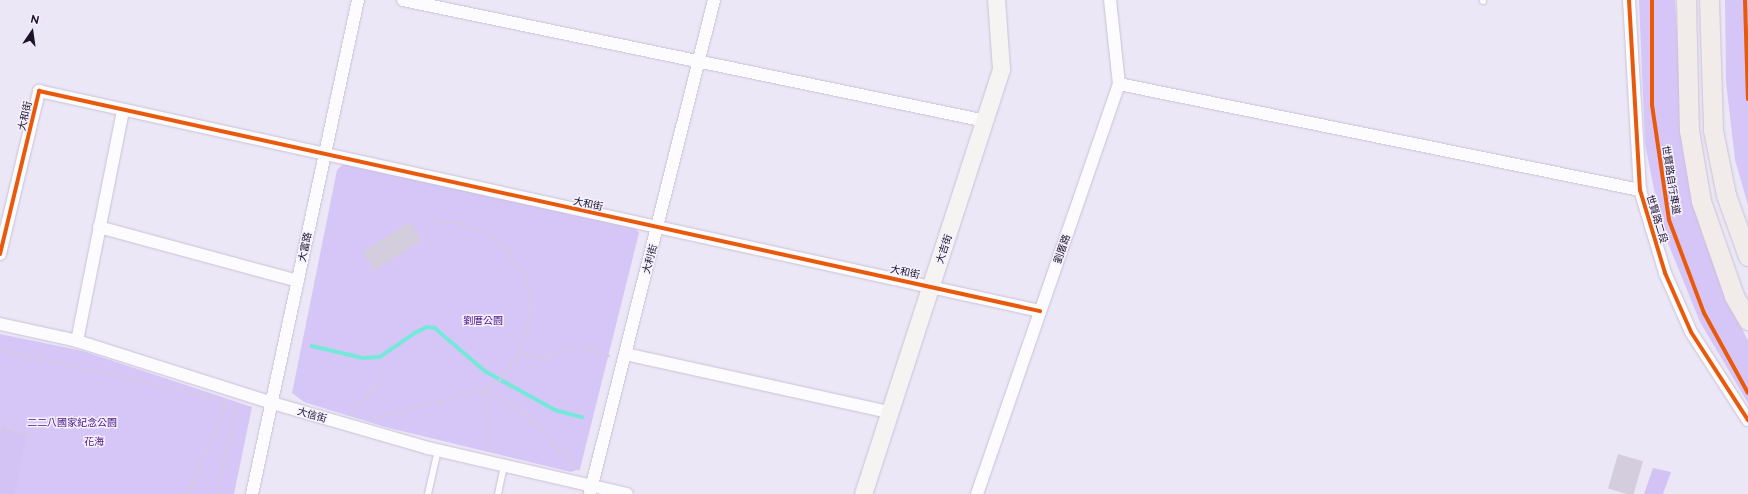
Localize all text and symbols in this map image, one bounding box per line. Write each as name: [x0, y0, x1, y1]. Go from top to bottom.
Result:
north arrow: [12, 12, 52, 52]
text: N: [29, 13, 40, 27]
street label: 大和街: [16, 100, 34, 132]
street label: 世賢路自行車道: [1660, 144, 1682, 216]
street label: 世賢路二段: [1644, 193, 1670, 245]
street label: 大和街: [572, 195, 604, 213]
street label: 大富路: [296, 231, 314, 263]
street label: 大吉街: [934, 233, 954, 265]
street label: 劉厝路: [1051, 233, 1073, 265]
street label: 大利街: [640, 243, 660, 275]
street label: 大和街: [889, 263, 921, 281]
park label: 劉厝公園: [463, 315, 503, 327]
street label: 大信街: [296, 405, 328, 425]
park label: 二二八國家紀念公園: [27, 417, 117, 429]
park label: 花海: [84, 436, 104, 448]

